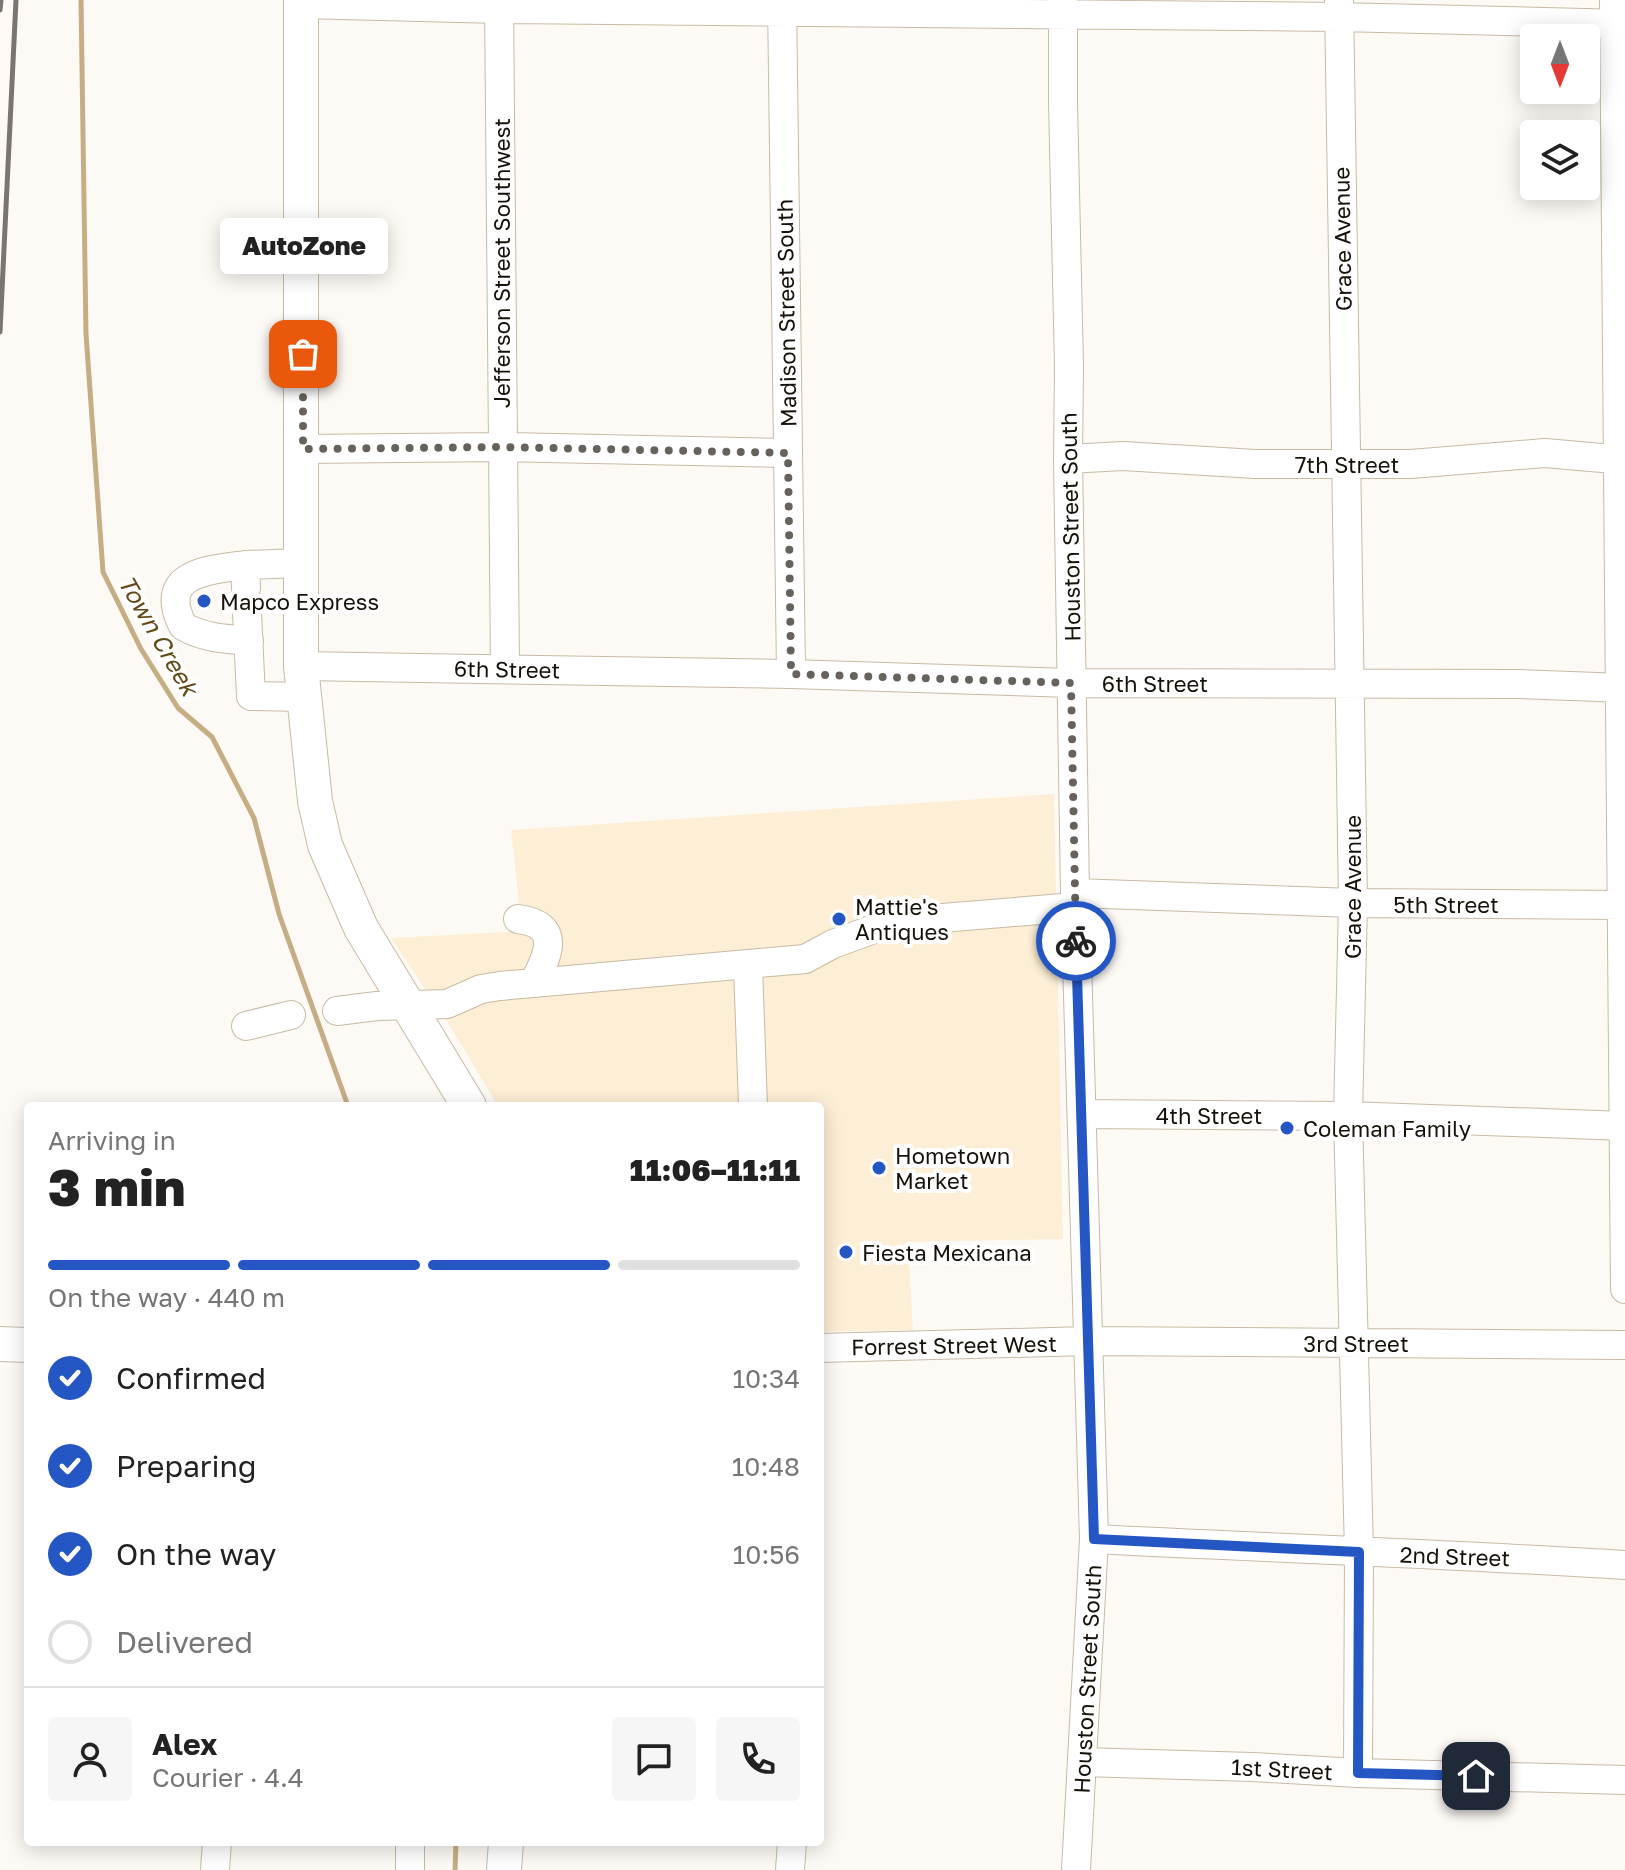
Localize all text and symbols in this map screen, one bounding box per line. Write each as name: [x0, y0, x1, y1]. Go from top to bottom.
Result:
north arrow: [1520, 24, 1600, 104]
map controls: [1520, 24, 1600, 200]
street label: Jefferson Street Southwest: [488, 118, 515, 408]
button: layers: [1520, 120, 1600, 200]
street label: Grace Avenue: [1327, 167, 1357, 311]
street label: Madison Street South: [771, 199, 801, 427]
callout: AutoZone: [219, 218, 387, 274]
text: AutoZone: [242, 230, 366, 261]
pin: [269, 320, 337, 388]
icon: bag: [281, 332, 325, 376]
street label: Houston Street South: [1054, 412, 1086, 642]
street label: 7th Street: [1295, 451, 1399, 478]
water label: Town Creek: [113, 570, 206, 702]
place label: Mapco Express: [220, 588, 379, 615]
marker: Mapco Express: [195, 592, 213, 610]
street label: 6th Street: [454, 655, 560, 683]
street label: 6th Street: [1102, 670, 1208, 697]
street label: Grace Avenue: [1339, 815, 1366, 959]
street label: 5th Street: [1393, 891, 1499, 918]
place label: Mattie's Antiques: [855, 893, 949, 945]
courier: [1036, 901, 1116, 981]
marker: Mattie's Antiques: [830, 910, 848, 928]
icon: bike: [1054, 919, 1098, 963]
street label: 4th Street: [1156, 1102, 1262, 1129]
place label: Coleman Family: [1303, 1115, 1471, 1142]
marker: Coleman Family: [1278, 1119, 1296, 1137]
text: Arriving in: [48, 1125, 176, 1156]
place label: Hometown Market: [895, 1142, 1010, 1194]
text: 11:06–11:11: [630, 1152, 800, 1188]
text: 3 min: [48, 1155, 185, 1217]
marker: Hometown Market: [870, 1159, 888, 1177]
place label: Fiesta Mexicana: [862, 1239, 1032, 1266]
marker: Fiesta Mexicana: [837, 1243, 855, 1261]
text: On the way · 440 m: [48, 1282, 285, 1313]
street label: Forrest Street West: [851, 1330, 1057, 1360]
street label: 3rd Street: [1303, 1330, 1409, 1357]
icon: check: [48, 1356, 92, 1400]
text: Confirmed: [116, 1360, 266, 1396]
text: 10:34: [732, 1363, 800, 1394]
icon: check: [48, 1444, 92, 1488]
text: Preparing: [116, 1448, 257, 1484]
text: 10:48: [732, 1451, 800, 1482]
icon: check: [48, 1532, 92, 1576]
text: On the way: [116, 1536, 276, 1572]
text: 10:56: [733, 1539, 800, 1570]
street label: 2nd Street: [1399, 1541, 1511, 1571]
street label: Houston Street South: [1068, 1564, 1106, 1794]
text: Delivered: [116, 1624, 253, 1660]
button: person: [48, 1717, 132, 1801]
button: chat: [612, 1717, 696, 1801]
button: phone: [716, 1717, 800, 1801]
text: Alex: [152, 1726, 217, 1762]
pin: [1442, 1742, 1510, 1810]
street label: 1st Street: [1230, 1753, 1334, 1785]
icon: home: [1454, 1754, 1498, 1798]
text: Courier · 4.4: [152, 1762, 304, 1793]

